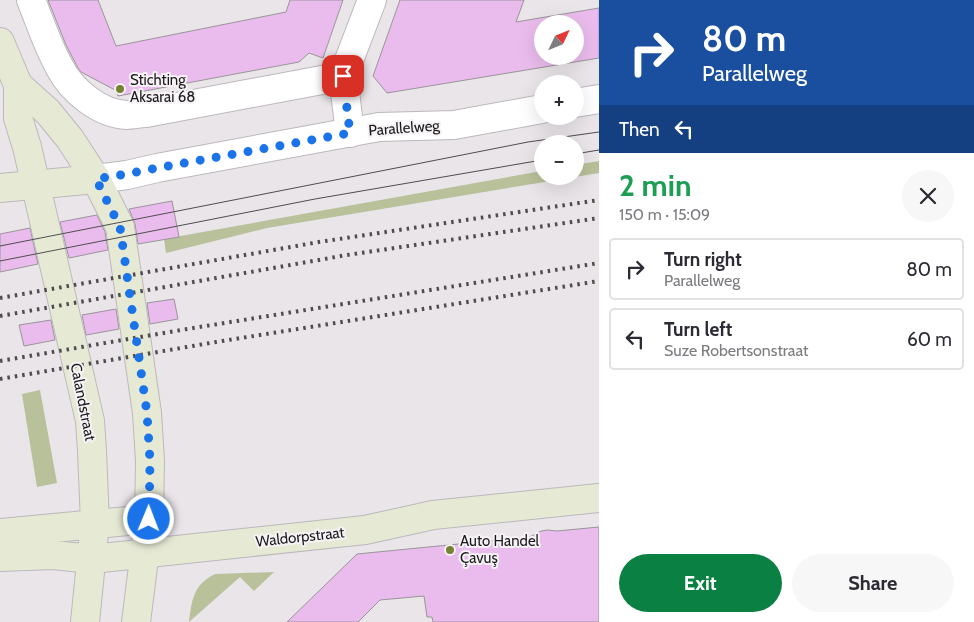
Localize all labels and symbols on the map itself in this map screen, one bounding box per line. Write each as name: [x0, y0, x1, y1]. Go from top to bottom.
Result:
north arrow: [534, 15, 584, 65]
pin: [322, 55, 364, 97]
place label: Stichting Aksarai 68: [130, 71, 195, 106]
marker: Stichting Aksarai 68: [114, 83, 126, 95]
street label: Parallelweg: [368, 116, 441, 139]
street label: Calandstraat: [67, 361, 99, 443]
position arrow: [122, 492, 174, 544]
street label: Waldorpstraat: [255, 523, 345, 551]
place label: Auto Handel Çavuş: [460, 532, 540, 567]
marker: Auto Handel Çavuş: [444, 544, 456, 556]

